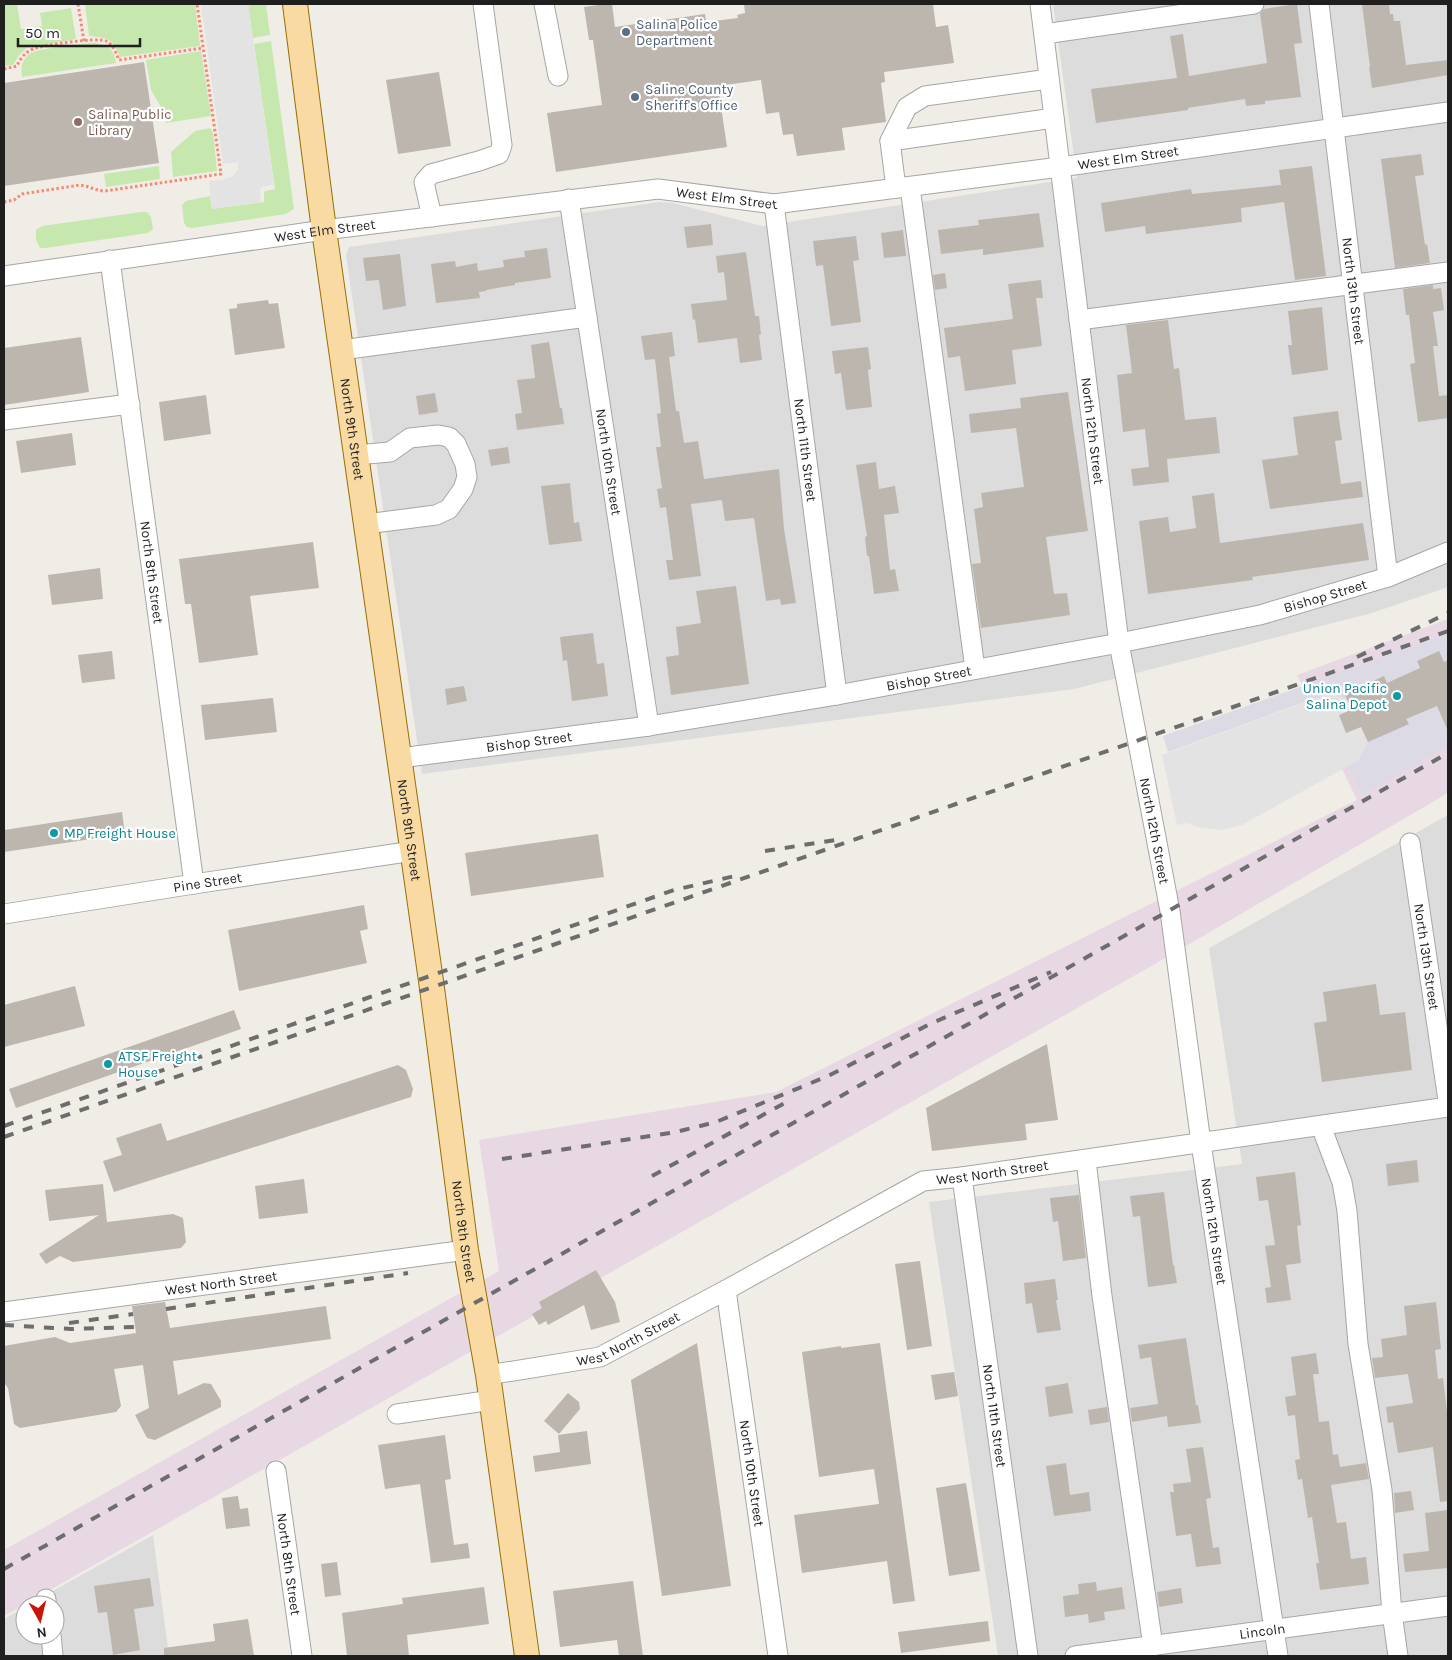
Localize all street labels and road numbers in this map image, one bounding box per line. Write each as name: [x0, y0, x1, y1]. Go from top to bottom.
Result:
street label: West Elm Street: [1077, 142, 1180, 173]
street label: West Elm Street: [675, 183, 778, 213]
street label: West Elm Street: [273, 215, 376, 246]
street label: North 13th Street: [1339, 236, 1368, 345]
street label: North 12th Street: [1078, 376, 1108, 485]
street label: North 9th Street: [337, 377, 368, 481]
street label: North 11th Street: [791, 397, 821, 503]
street label: North 10th Street: [592, 407, 625, 517]
street label: North 8th Street: [137, 520, 167, 625]
street label: Bishop Street: [1281, 575, 1369, 616]
street label: Bishop Street: [885, 662, 973, 694]
street label: Bishop Street: [485, 727, 573, 755]
street label: North 12th Street: [1136, 776, 1173, 885]
street label: North 9th Street: [394, 778, 425, 882]
street label: Pine Street: [172, 868, 243, 896]
street label: North 13th Street: [1411, 902, 1443, 1011]
street label: West North Street: [935, 1156, 1049, 1188]
street label: North 12th Street: [1198, 1177, 1231, 1286]
street label: North 9th Street: [449, 1179, 480, 1284]
street label: West North Street: [164, 1267, 278, 1299]
street label: West North Street: [575, 1308, 683, 1369]
street label: North 11th Street: [979, 1363, 1010, 1468]
street label: North 10th Street: [736, 1419, 768, 1528]
street label: North 8th Street: [273, 1512, 305, 1616]
street label: Lincoln: [1238, 1619, 1286, 1642]

